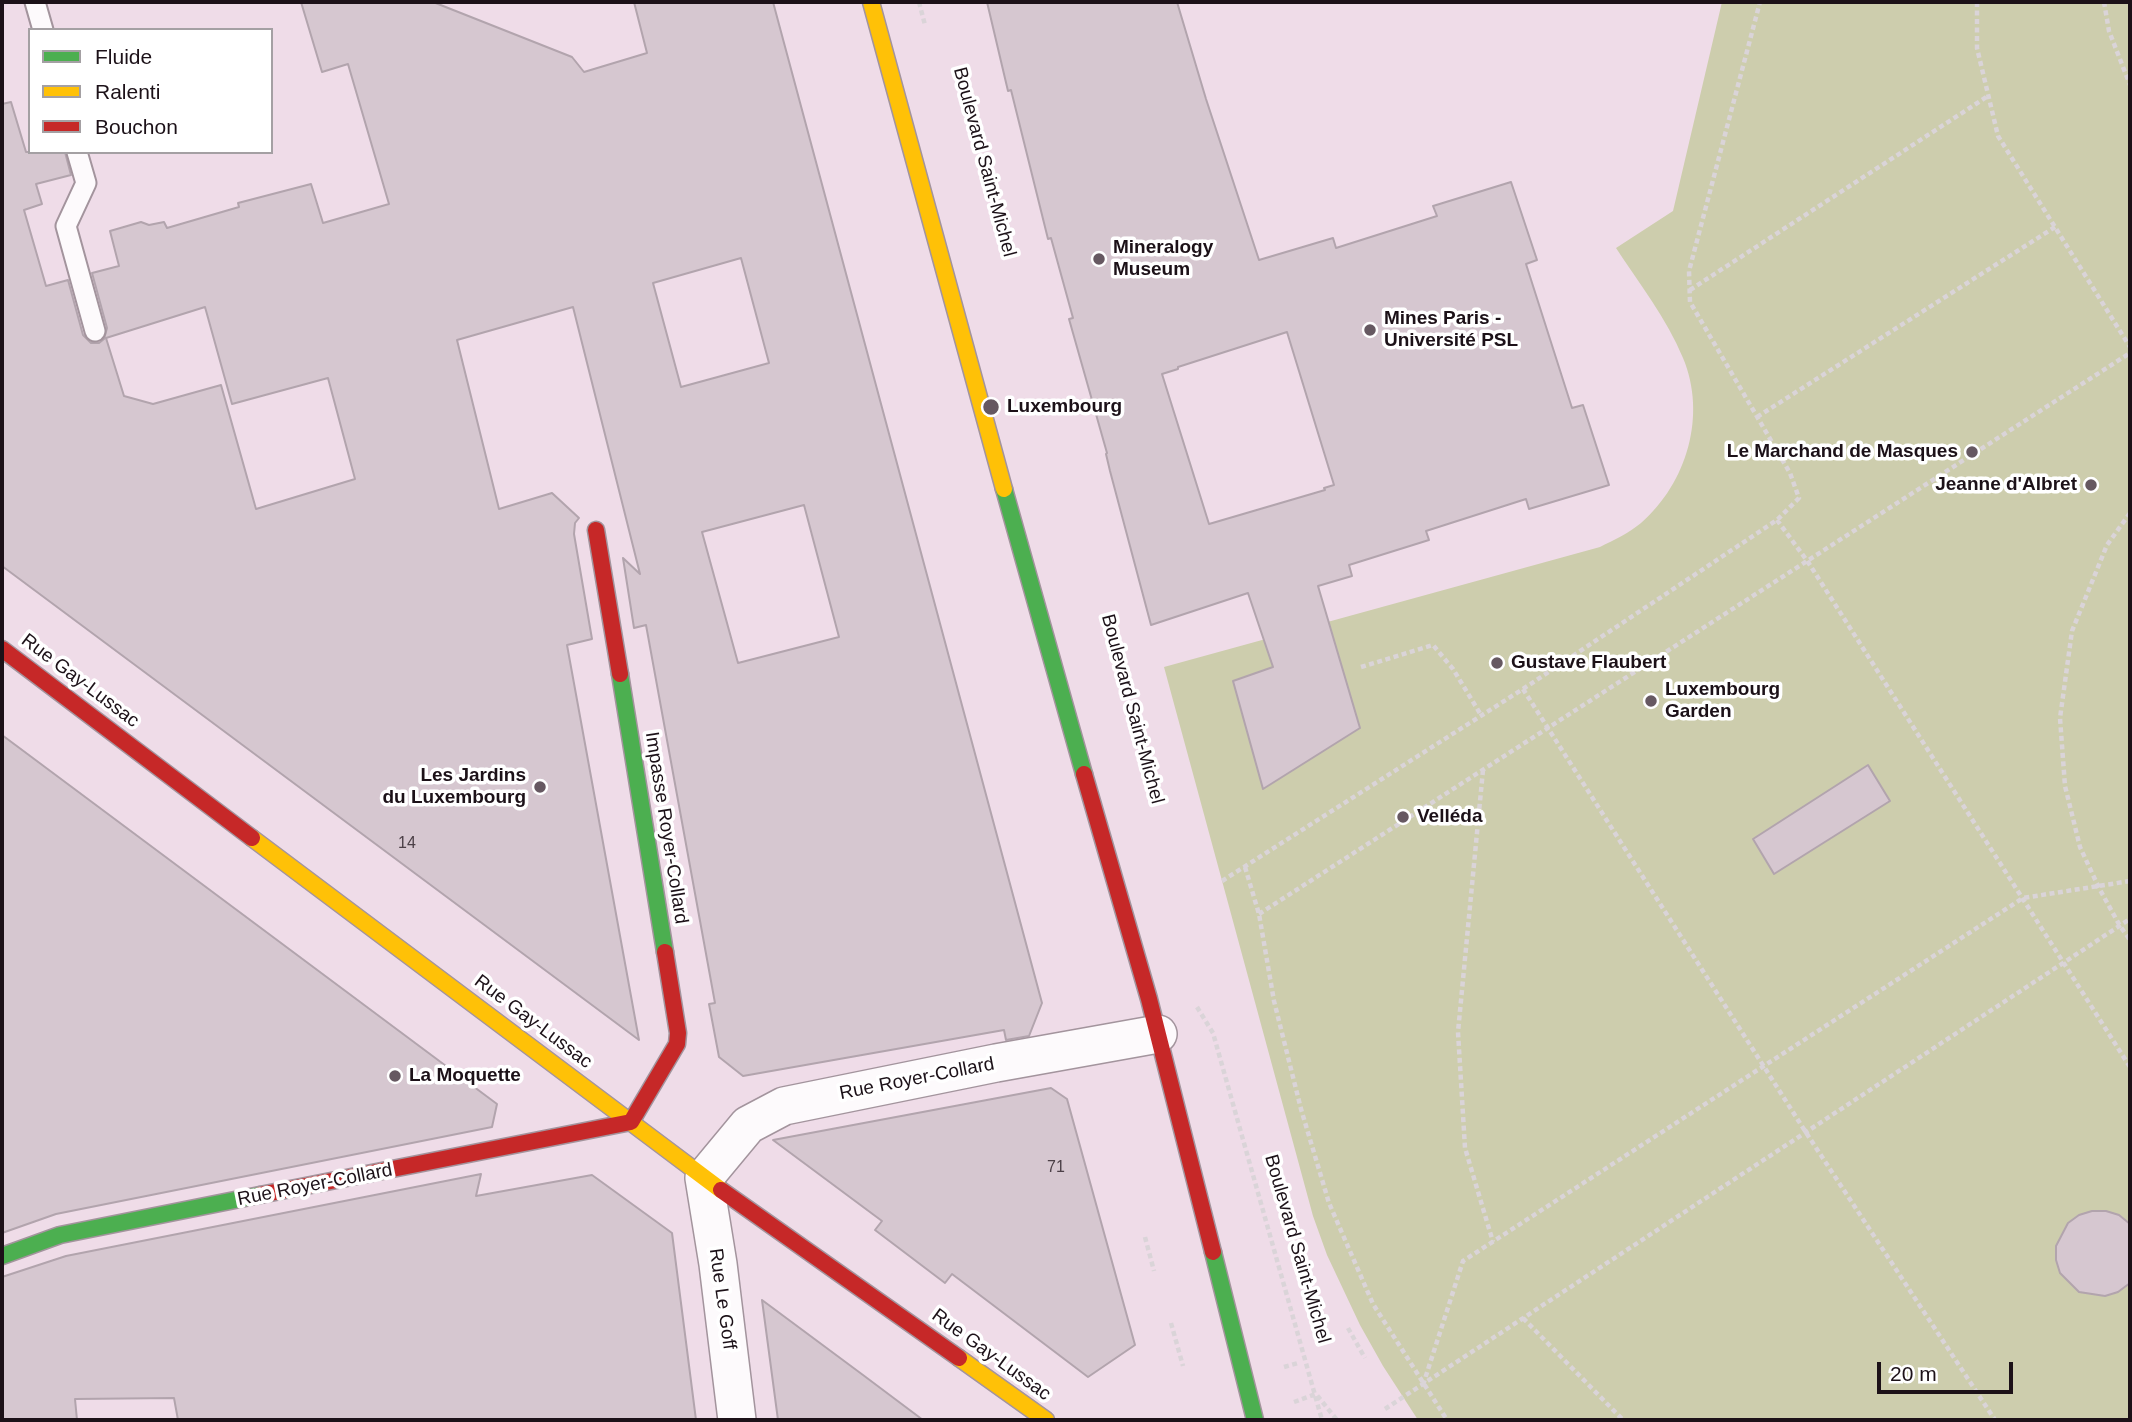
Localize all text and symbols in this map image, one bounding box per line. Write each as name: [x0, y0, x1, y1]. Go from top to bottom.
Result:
legend: [28, 28, 273, 154]
text: Fluide: [95, 45, 152, 68]
street label: Boulevard Saint-Michel: [948, 65, 1020, 259]
text: Ralenti: [95, 80, 160, 103]
text: Bouchon: [95, 115, 178, 138]
place label: Mineralogy Museum: [1113, 237, 1213, 281]
marker: Mineralogy Museum: [1091, 251, 1107, 267]
place label: Mines Paris - Université PSL: [1384, 308, 1518, 352]
marker: Mines Paris - Université PSL: [1362, 322, 1378, 338]
place label: Luxembourg: [1007, 396, 1122, 418]
marker: Luxembourg: [981, 397, 1001, 417]
place label: Le Marchand de Masques: [1727, 441, 1958, 463]
marker: Le Marchand de Masques: [1964, 444, 1980, 460]
place label: Jeanne d'Albret: [1935, 474, 2077, 496]
marker: Jeanne d'Albret: [2083, 477, 2099, 493]
street label: Boulevard Saint-Michel: [1096, 612, 1168, 806]
street label: Rue Gay-Lussac: [17, 629, 143, 733]
place label: Gustave Flaubert: [1511, 652, 1666, 674]
marker: Gustave Flaubert: [1489, 655, 1505, 671]
place label: Luxembourg Garden: [1665, 679, 1780, 723]
marker: Luxembourg Garden: [1643, 693, 1659, 709]
street label: Impasse Royer-Collard: [640, 730, 692, 926]
place label: Les Jardins du Luxembourg: [382, 765, 526, 809]
marker: Les Jardins du Luxembourg: [532, 779, 548, 795]
place label: Velléda: [1417, 806, 1482, 828]
marker: Velléda: [1395, 809, 1411, 825]
house number: 14: [398, 834, 416, 854]
street label: Rue Gay-Lussac: [470, 970, 596, 1074]
street label: Rue Royer-Collard: [838, 1053, 996, 1105]
place label: La Moquette: [409, 1065, 521, 1087]
marker: La Moquette: [387, 1068, 403, 1084]
street label: Boulevard Saint-Michel: [1259, 1152, 1335, 1346]
house number: 71: [1047, 1158, 1065, 1178]
street label: Rue Royer-Collard: [236, 1159, 394, 1211]
street label: Rue Le Goff: [704, 1247, 740, 1351]
street label: Rue Gay-Lussac: [927, 1304, 1055, 1406]
scale bar: [1880, 1348, 2016, 1392]
text: 20 m: [1890, 1362, 1937, 1385]

